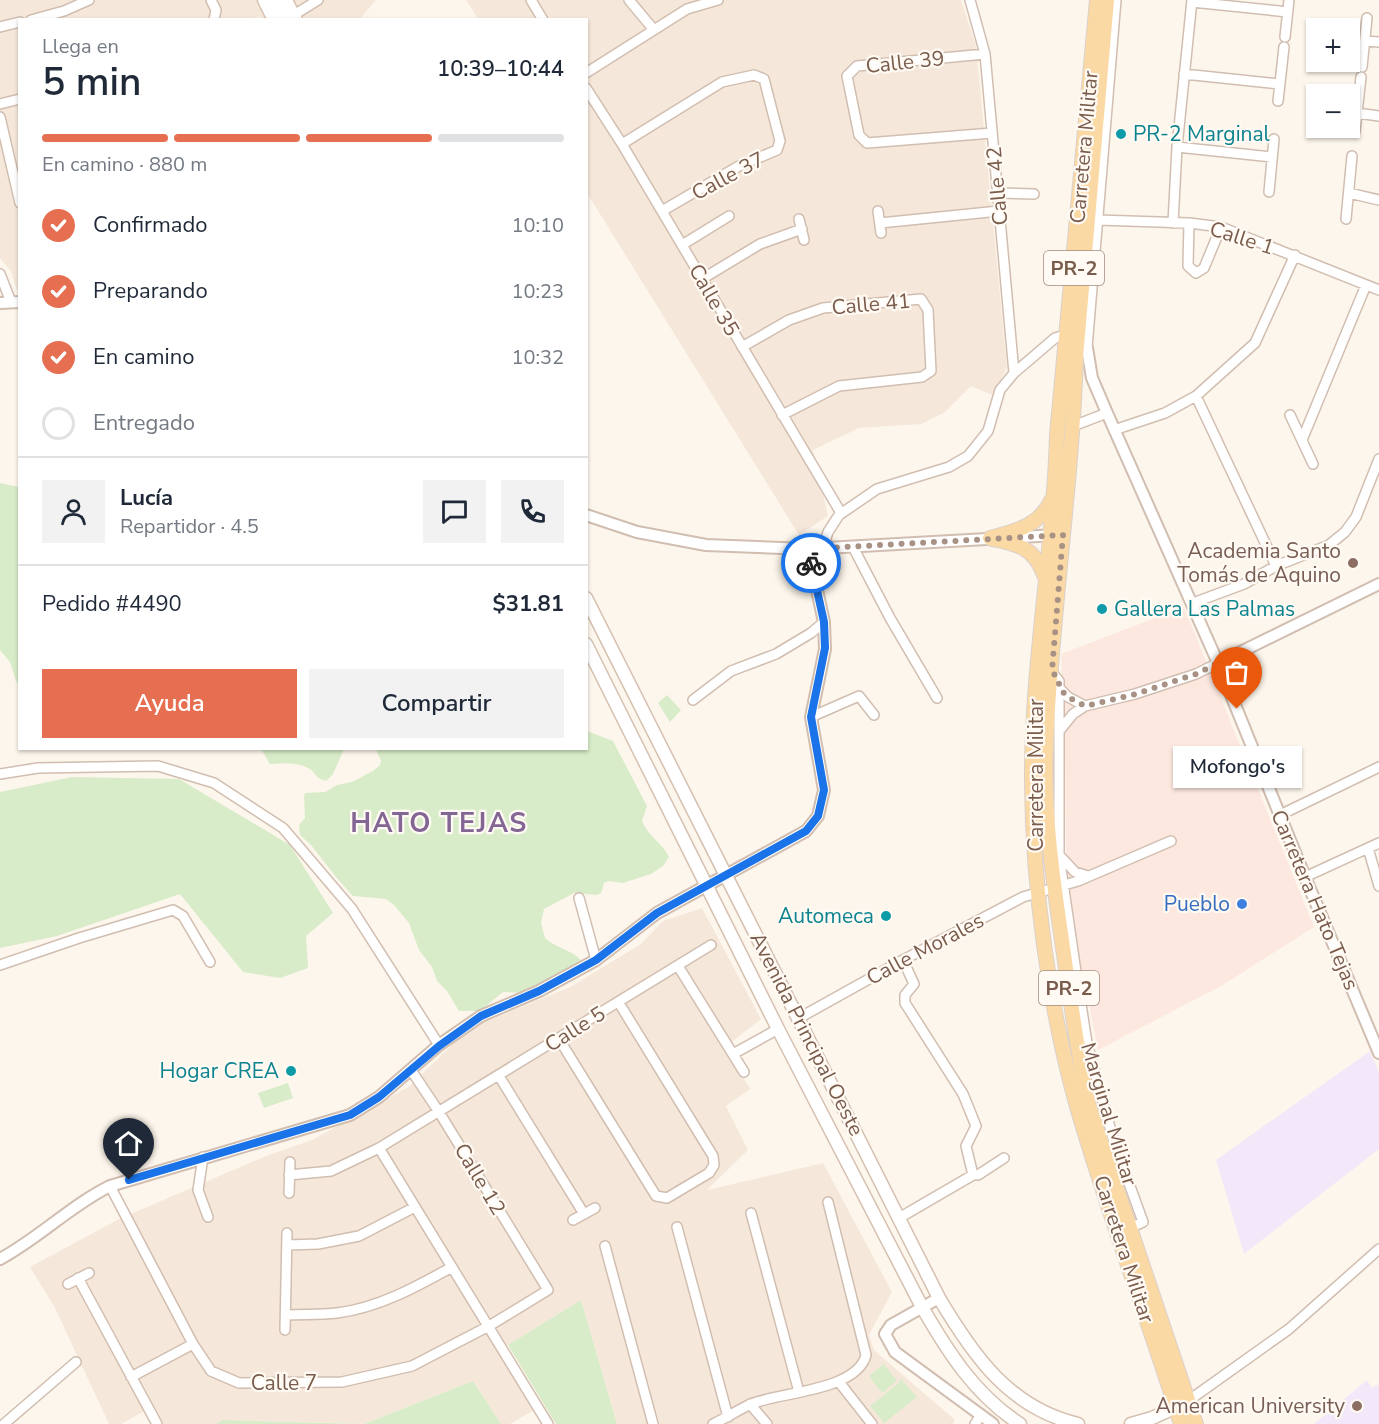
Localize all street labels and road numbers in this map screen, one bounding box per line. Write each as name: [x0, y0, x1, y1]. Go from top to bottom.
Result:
street label: Calle 39: [864, 44, 946, 80]
street label: Carretera Militar: [1063, 69, 1105, 225]
street label: Calle 37: [687, 145, 769, 207]
street label: Calle 42: [980, 145, 1014, 227]
street label: Calle 1: [1206, 214, 1278, 262]
road number: PR-2: [1044, 251, 1104, 285]
street label: Calle 35: [682, 259, 746, 341]
street label: Calle 41: [830, 287, 912, 321]
street label: Carretera Militar: [1022, 698, 1050, 852]
street label: Carretera Hato Tejas: [1264, 806, 1366, 994]
street label: Calle Morales: [861, 906, 989, 992]
street label: Avenida Principal Oeste: [743, 927, 871, 1141]
road number: PR-2: [1039, 971, 1099, 1005]
street label: Calle 5: [539, 1000, 611, 1058]
street label: Marginal Militar: [1074, 1039, 1144, 1189]
street label: Calle 12: [448, 1138, 512, 1220]
street label: Carretera Militar: [1087, 1172, 1161, 1327]
street label: Calle 7: [251, 1369, 317, 1397]

